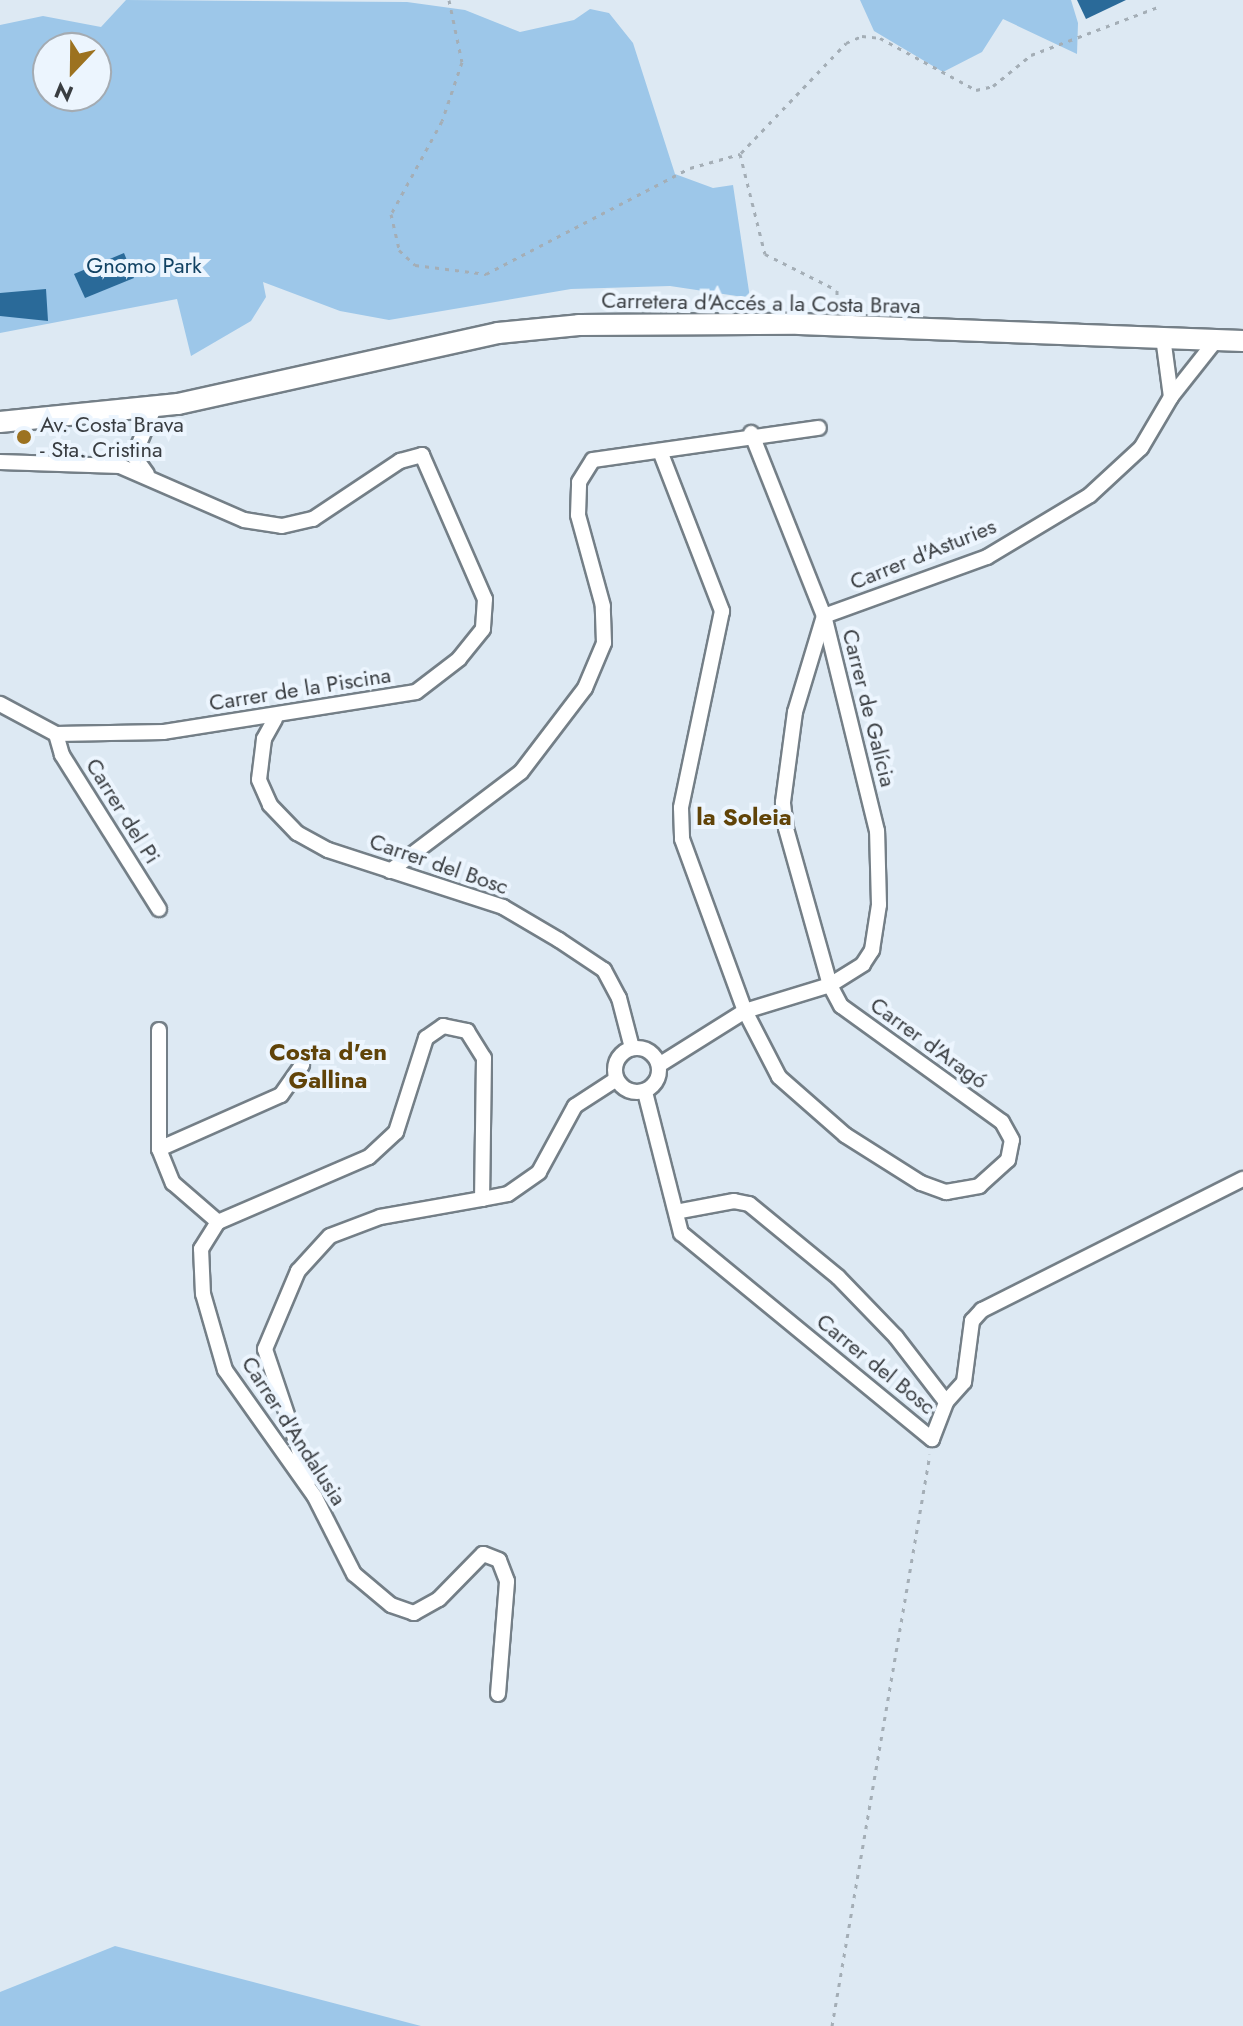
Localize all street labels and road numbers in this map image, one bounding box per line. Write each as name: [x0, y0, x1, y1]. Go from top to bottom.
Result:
street label: Carretera d'Accés a la Costa Brava: [601, 287, 921, 319]
street label: Carrer d'Asturies: [846, 513, 1000, 595]
street label: Carrer de Galícia: [837, 626, 901, 790]
street label: Carrer de la Piscina: [207, 662, 393, 716]
street label: Carrer del Pi: [80, 753, 166, 869]
street label: Carrer del Bosc: [366, 828, 512, 900]
street label: Carrer d'Aragó: [865, 992, 993, 1094]
street label: Carrer del Bosc: [811, 1308, 941, 1420]
street label: Carrer d'Andalusia: [236, 1352, 352, 1510]

